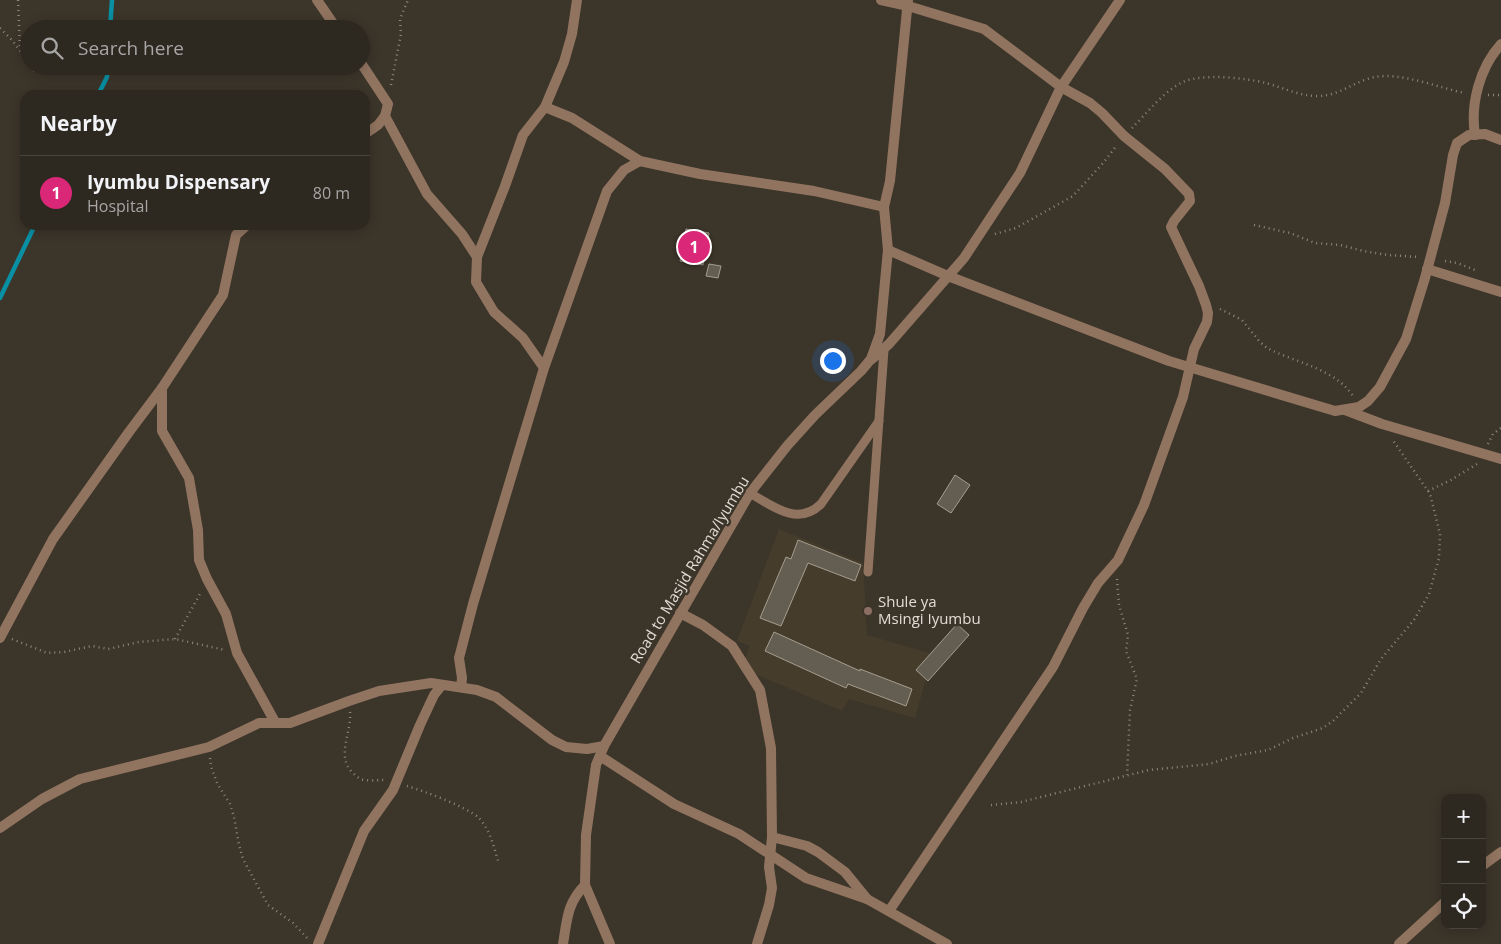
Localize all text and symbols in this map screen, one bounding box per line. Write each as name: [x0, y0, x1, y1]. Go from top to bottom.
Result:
search box: [20, 20, 370, 75]
icon: search: [38, 34, 66, 62]
text: Search here: [78, 35, 184, 61]
text: Nearby: [40, 109, 117, 137]
text: Iyumbu Dispensary: [87, 169, 270, 195]
text: 1: [51, 182, 61, 204]
text: 80 m: [313, 182, 350, 204]
text: Hospital: [87, 195, 149, 217]
pin: 1: [678, 228, 710, 266]
your location: [820, 348, 846, 374]
street label: Road to Masjid Rahma/Iyumbu: [625, 472, 753, 667]
place label: Shule ya Msingi Iyumbu: [878, 591, 981, 628]
marker: Shule ya Msingi Iyumbu: [862, 605, 874, 617]
map controls: [1441, 794, 1486, 929]
button: +: [1441, 794, 1486, 839]
button: −: [1441, 839, 1486, 884]
button: locate: [1441, 884, 1486, 929]

